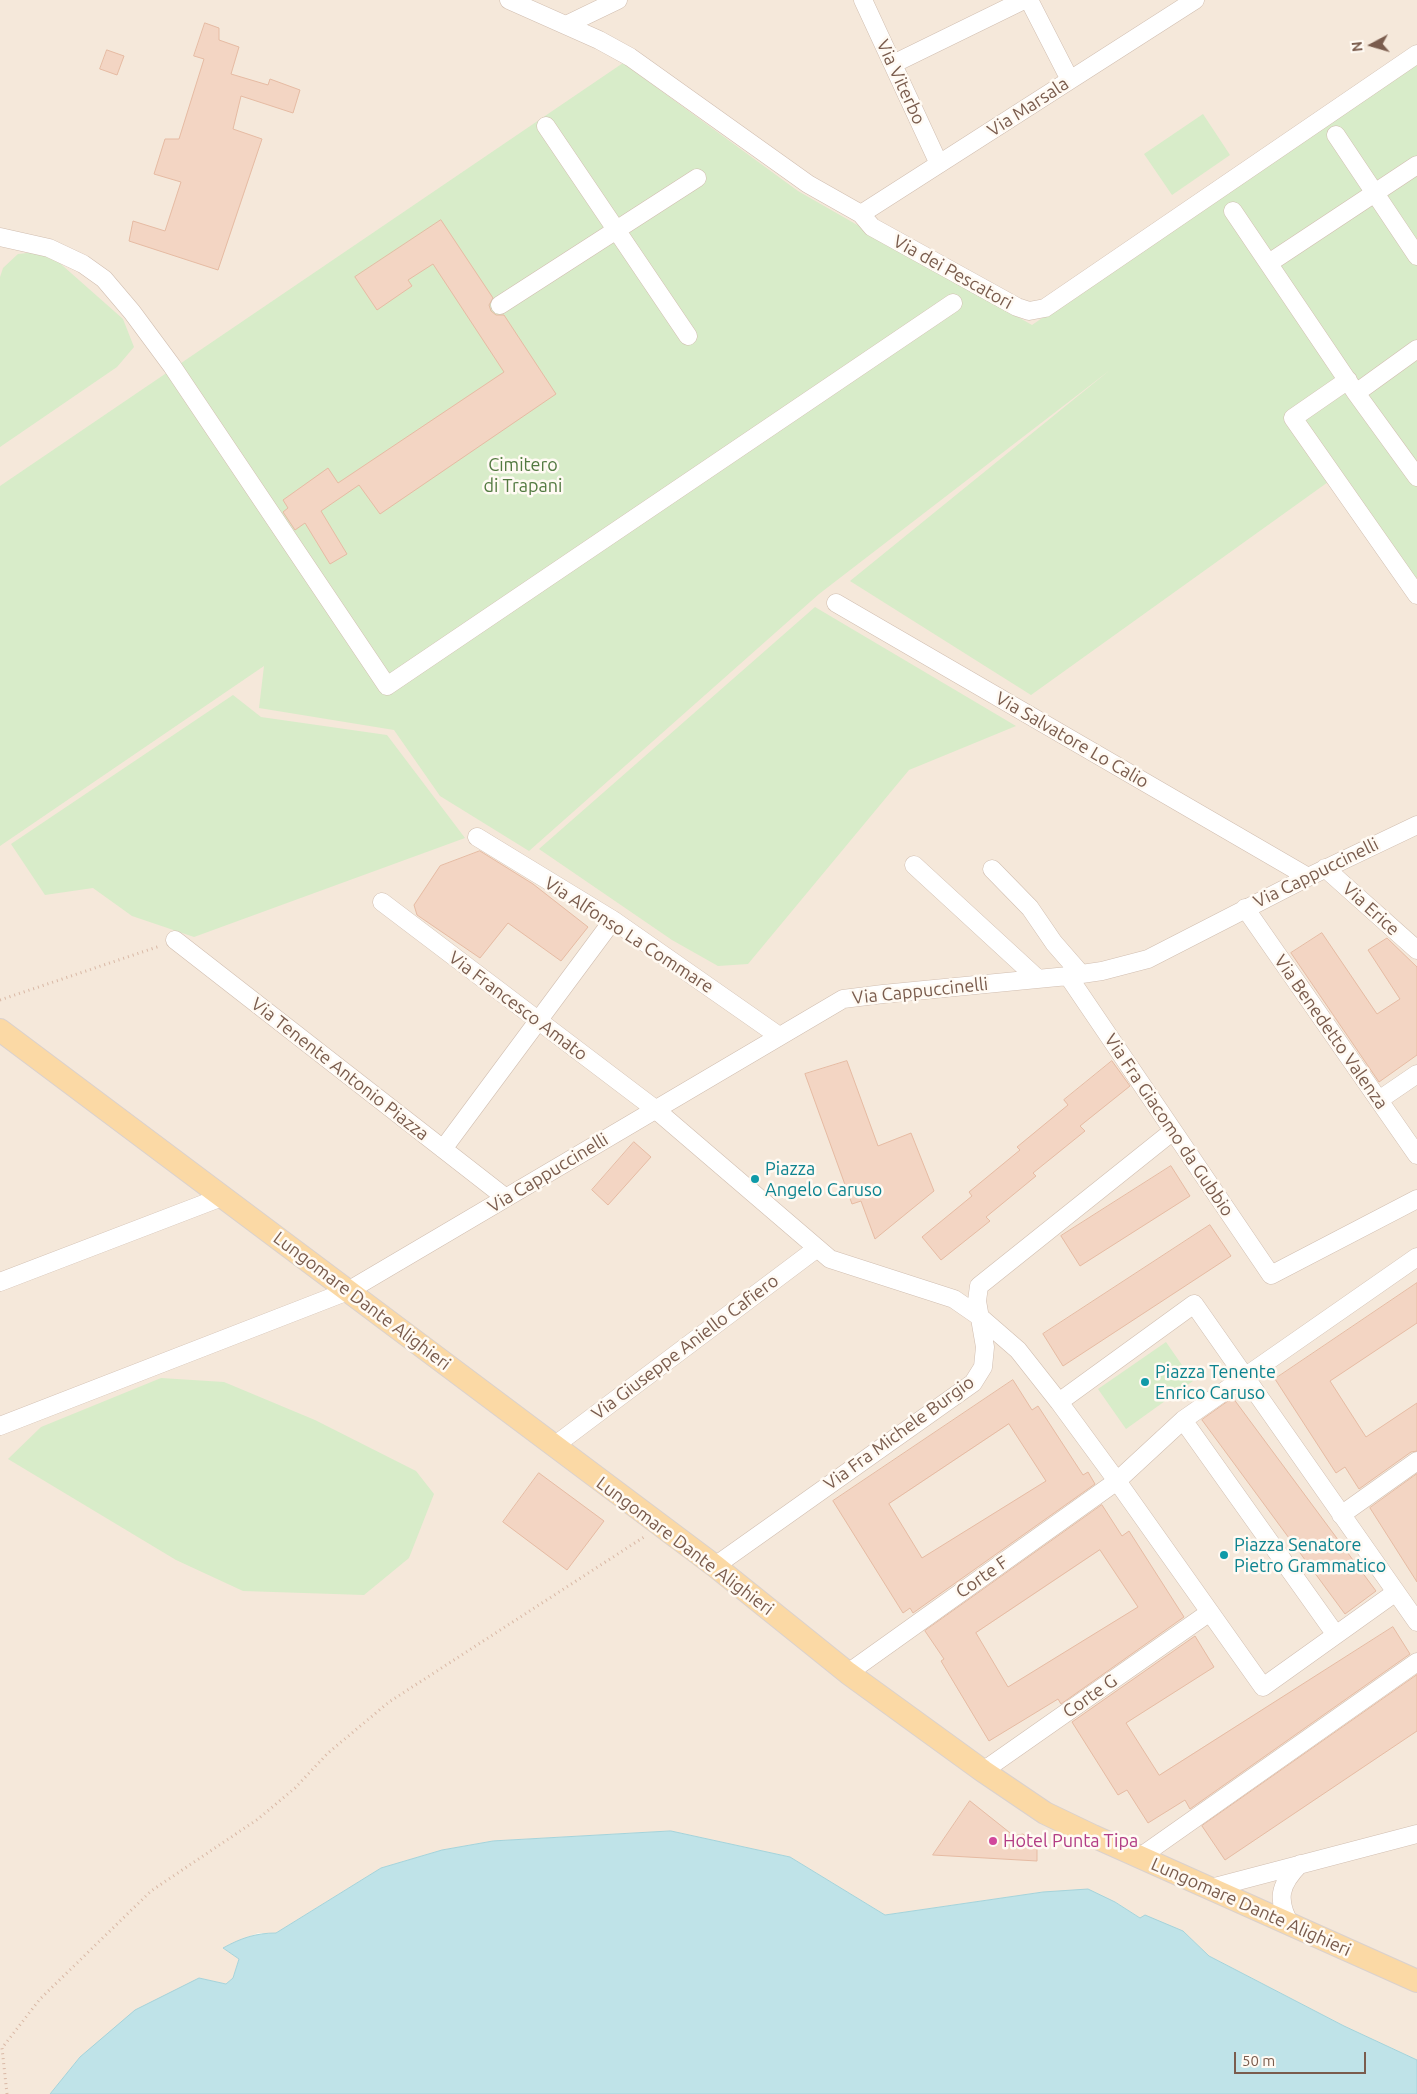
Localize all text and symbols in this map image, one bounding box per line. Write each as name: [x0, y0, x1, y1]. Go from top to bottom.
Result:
north arrow: [1347, 20, 1397, 70]
street label: Via Viterbo: [872, 36, 930, 128]
text: N: [1349, 41, 1366, 53]
street label: Via Marsala: [983, 73, 1073, 141]
street label: Via dei Pescatori: [890, 230, 1016, 314]
park label: Cimitero di Trapani: [484, 454, 562, 496]
street label: Via Salvatore Lo Calio: [992, 687, 1152, 793]
street label: Via Cappuccinelli: [1250, 833, 1382, 913]
street label: Via Alfonso La Commare: [540, 872, 718, 998]
street label: Via Erice: [1338, 878, 1404, 940]
street label: Via Francesco Amato: [444, 947, 592, 1065]
street label: Via Benedetto Valenza: [1270, 951, 1392, 1113]
street label: Via Cappuccinelli: [851, 973, 989, 1009]
street label: Via Tenente Antonio Piazza: [247, 993, 433, 1145]
street label: Via Fra Giacomo da Gubbio: [1100, 1030, 1238, 1220]
street label: Via Cappuccinelli: [484, 1129, 612, 1217]
place label: Piazza Angelo Caruso: [765, 1158, 882, 1200]
marker: Piazza Angelo Caruso: [749, 1173, 761, 1185]
street label: Lungomare Dante Alighieri: [269, 1227, 455, 1375]
street label: Via Giuseppe Aniello Cafiero: [587, 1270, 783, 1424]
place label: Piazza Tenente Enrico Caruso: [1155, 1361, 1276, 1404]
street label: Via Fra Michele Burgio: [820, 1371, 978, 1495]
marker: Piazza Tenente Enrico Caruso: [1139, 1376, 1151, 1388]
street label: Lungomare Dante Alighieri: [592, 1472, 778, 1620]
place label: Piazza Senatore Pietro Grammatico: [1234, 1534, 1386, 1576]
marker: Piazza Senatore Pietro Grammatico: [1218, 1549, 1230, 1561]
street label: Corte F: [952, 1551, 1012, 1603]
street label: Corte G: [1059, 1670, 1121, 1722]
place label: Hotel Punta Tipa: [1003, 1830, 1138, 1852]
marker: Hotel Punta Tipa: [987, 1835, 999, 1847]
street label: Lungomare Dante Alighieri: [1148, 1853, 1354, 1961]
scale bar: [1237, 2042, 1370, 2074]
text: 50 m: [1242, 2052, 1275, 2069]

